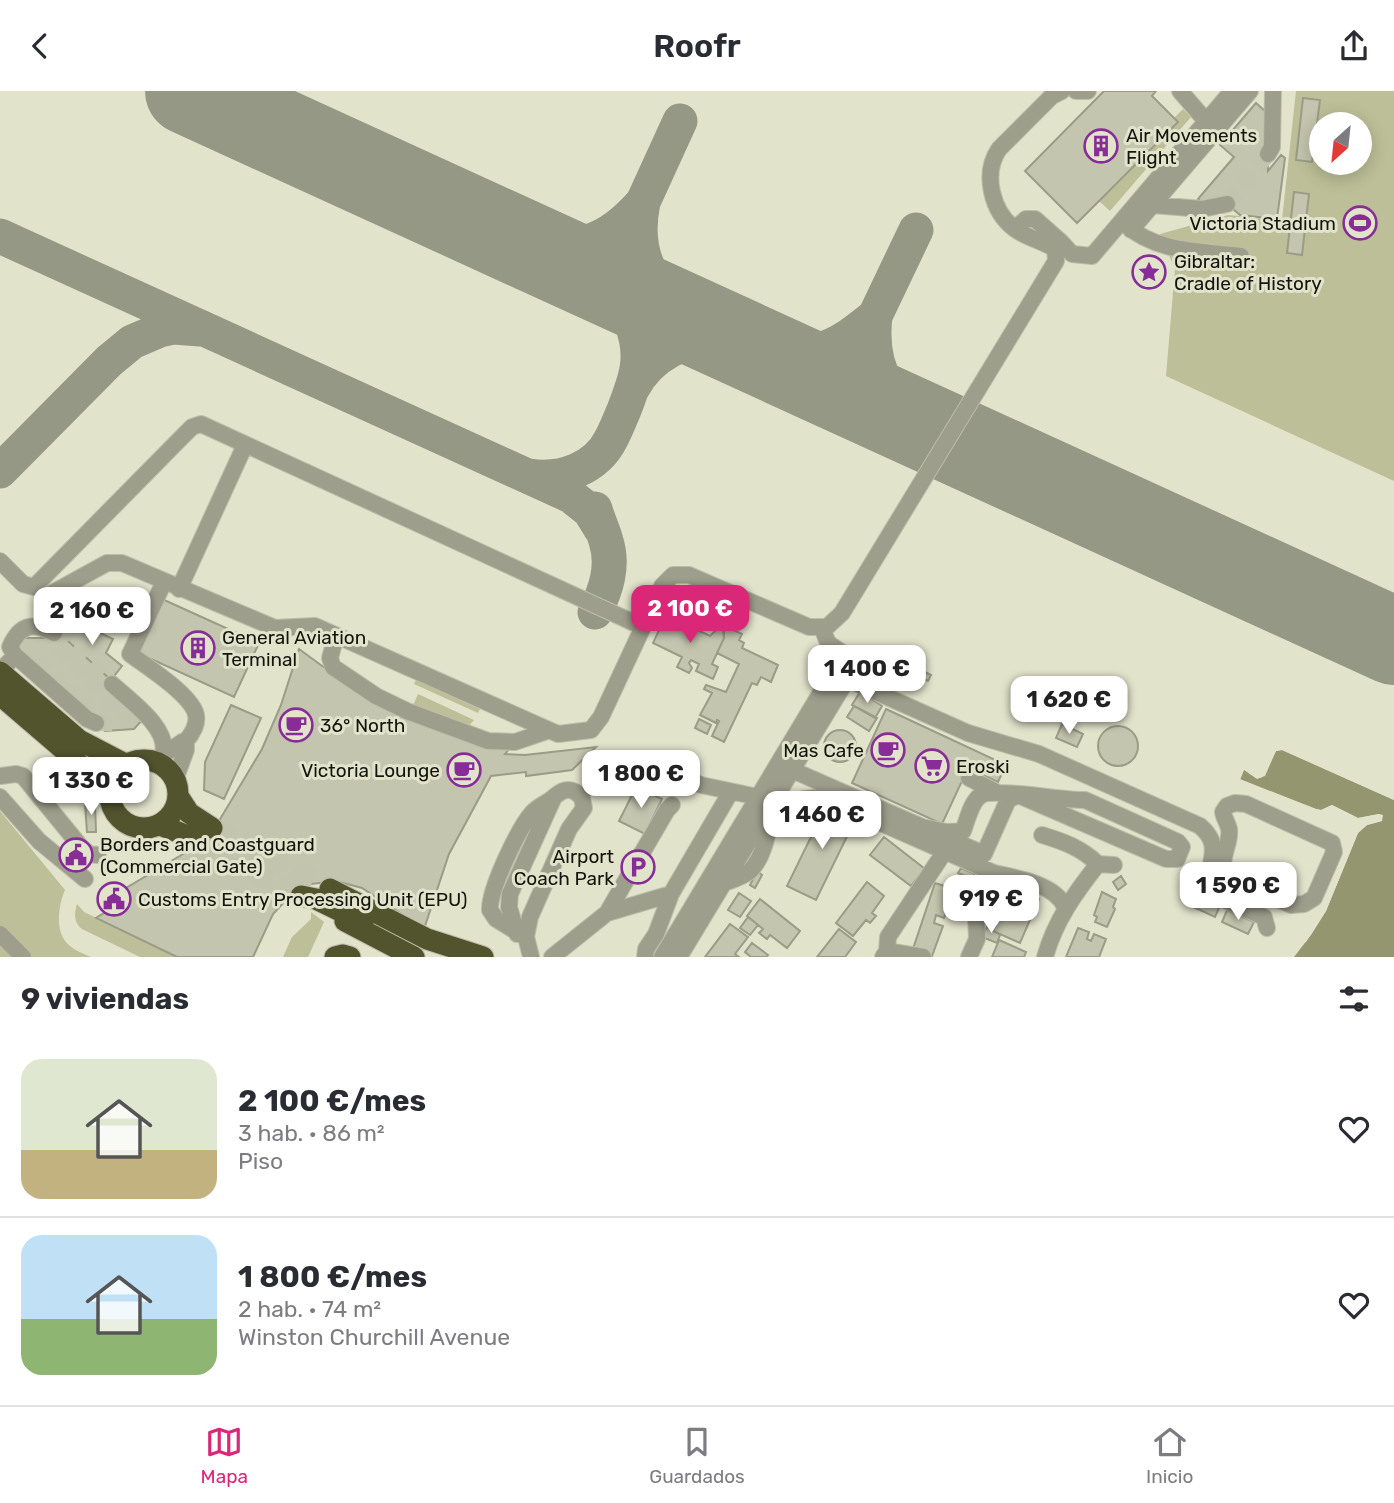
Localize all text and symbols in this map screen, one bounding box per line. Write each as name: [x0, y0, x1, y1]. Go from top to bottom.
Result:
icon: back: [21, 27, 59, 65]
text: Roofr: [653, 27, 741, 65]
icon: share: [1335, 27, 1373, 65]
north arrow: [1309, 112, 1372, 175]
map controls: [1309, 112, 1372, 175]
place label: Air Movements Flight: [1126, 124, 1257, 169]
building icon: Air Movements Flight: [1082, 127, 1120, 165]
sports icon: Victoria Stadium: [1341, 204, 1379, 242]
place label: Victoria Stadium: [1189, 212, 1336, 235]
place label: Gibraltar: Cradle of History: [1174, 250, 1322, 295]
place icon: Gibraltar: Cradle of History: [1130, 253, 1168, 291]
pin: 2 100 €: [625, 585, 755, 645]
pin: 2 160 €: [27, 587, 157, 647]
text: 2 100 €: [647, 594, 733, 622]
text: 2 160 €: [50, 596, 134, 624]
place label: General Aviation Terminal: [222, 626, 366, 671]
building icon: General Aviation Terminal: [179, 629, 217, 667]
pin: 1 400 €: [802, 645, 932, 705]
text: 1 400 €: [824, 654, 910, 682]
pin: 1 620 €: [1004, 677, 1134, 736]
text: 1 620 €: [1027, 685, 1111, 713]
cafe icon: 36° North: [277, 706, 315, 744]
place label: 36° North: [320, 714, 405, 737]
cafe icon: Mas Cafe: [869, 731, 907, 769]
place label: Mas Cafe: [783, 739, 864, 762]
supermarket icon: Eroski: [913, 747, 951, 785]
cafe icon: Victoria Lounge: [445, 751, 483, 789]
pin: 1 800 €: [576, 751, 706, 810]
place label: Eroski: [956, 755, 1010, 778]
pin: 1 330 €: [26, 757, 156, 817]
place label: Victoria Lounge: [301, 759, 440, 782]
text: 1 800 €: [598, 759, 684, 787]
text: 1 330 €: [48, 766, 134, 794]
pin: 1 460 €: [757, 791, 887, 851]
text: 1 460 €: [779, 800, 865, 828]
place label: Borders and Coastguard (Commercial Gate): [100, 833, 315, 878]
public building icon: Borders and Coastguard (Commercial Gate): [57, 836, 95, 874]
place label: Airport Coach Park: [514, 845, 615, 890]
parking icon: Airport Coach Park: [619, 848, 657, 886]
pin: 1 590 €: [1173, 863, 1303, 922]
text: 1 590 €: [1196, 871, 1280, 899]
pin: 919 €: [942, 875, 1040, 935]
public building icon: Customs Entry Processing Unit (EPU): [95, 880, 133, 918]
text: 919 €: [959, 884, 1023, 912]
place label: Customs Entry Processing Unit (EPU): [138, 888, 468, 911]
icon: filters: [1335, 980, 1373, 1018]
text: 9 viviendas: [21, 981, 189, 1017]
text: 2 100 €/mes: [238, 1083, 426, 1119]
icon: home: [77, 1087, 161, 1171]
icon: heart: [1335, 1110, 1373, 1148]
text: 3 hab. · 86 m²: [238, 1119, 385, 1147]
text: Piso: [238, 1147, 283, 1175]
text: 1 800 €/mes: [238, 1259, 427, 1295]
icon: home: [77, 1263, 161, 1347]
icon: heart: [1335, 1286, 1373, 1324]
text: 2 hab. · 74 m²: [238, 1295, 381, 1323]
text: Winston Churchill Avenue: [238, 1323, 510, 1351]
tab: Mapa: [201, 1423, 248, 1488]
tab: Guardados: [649, 1423, 745, 1488]
tab: Inicio: [1146, 1423, 1193, 1488]

